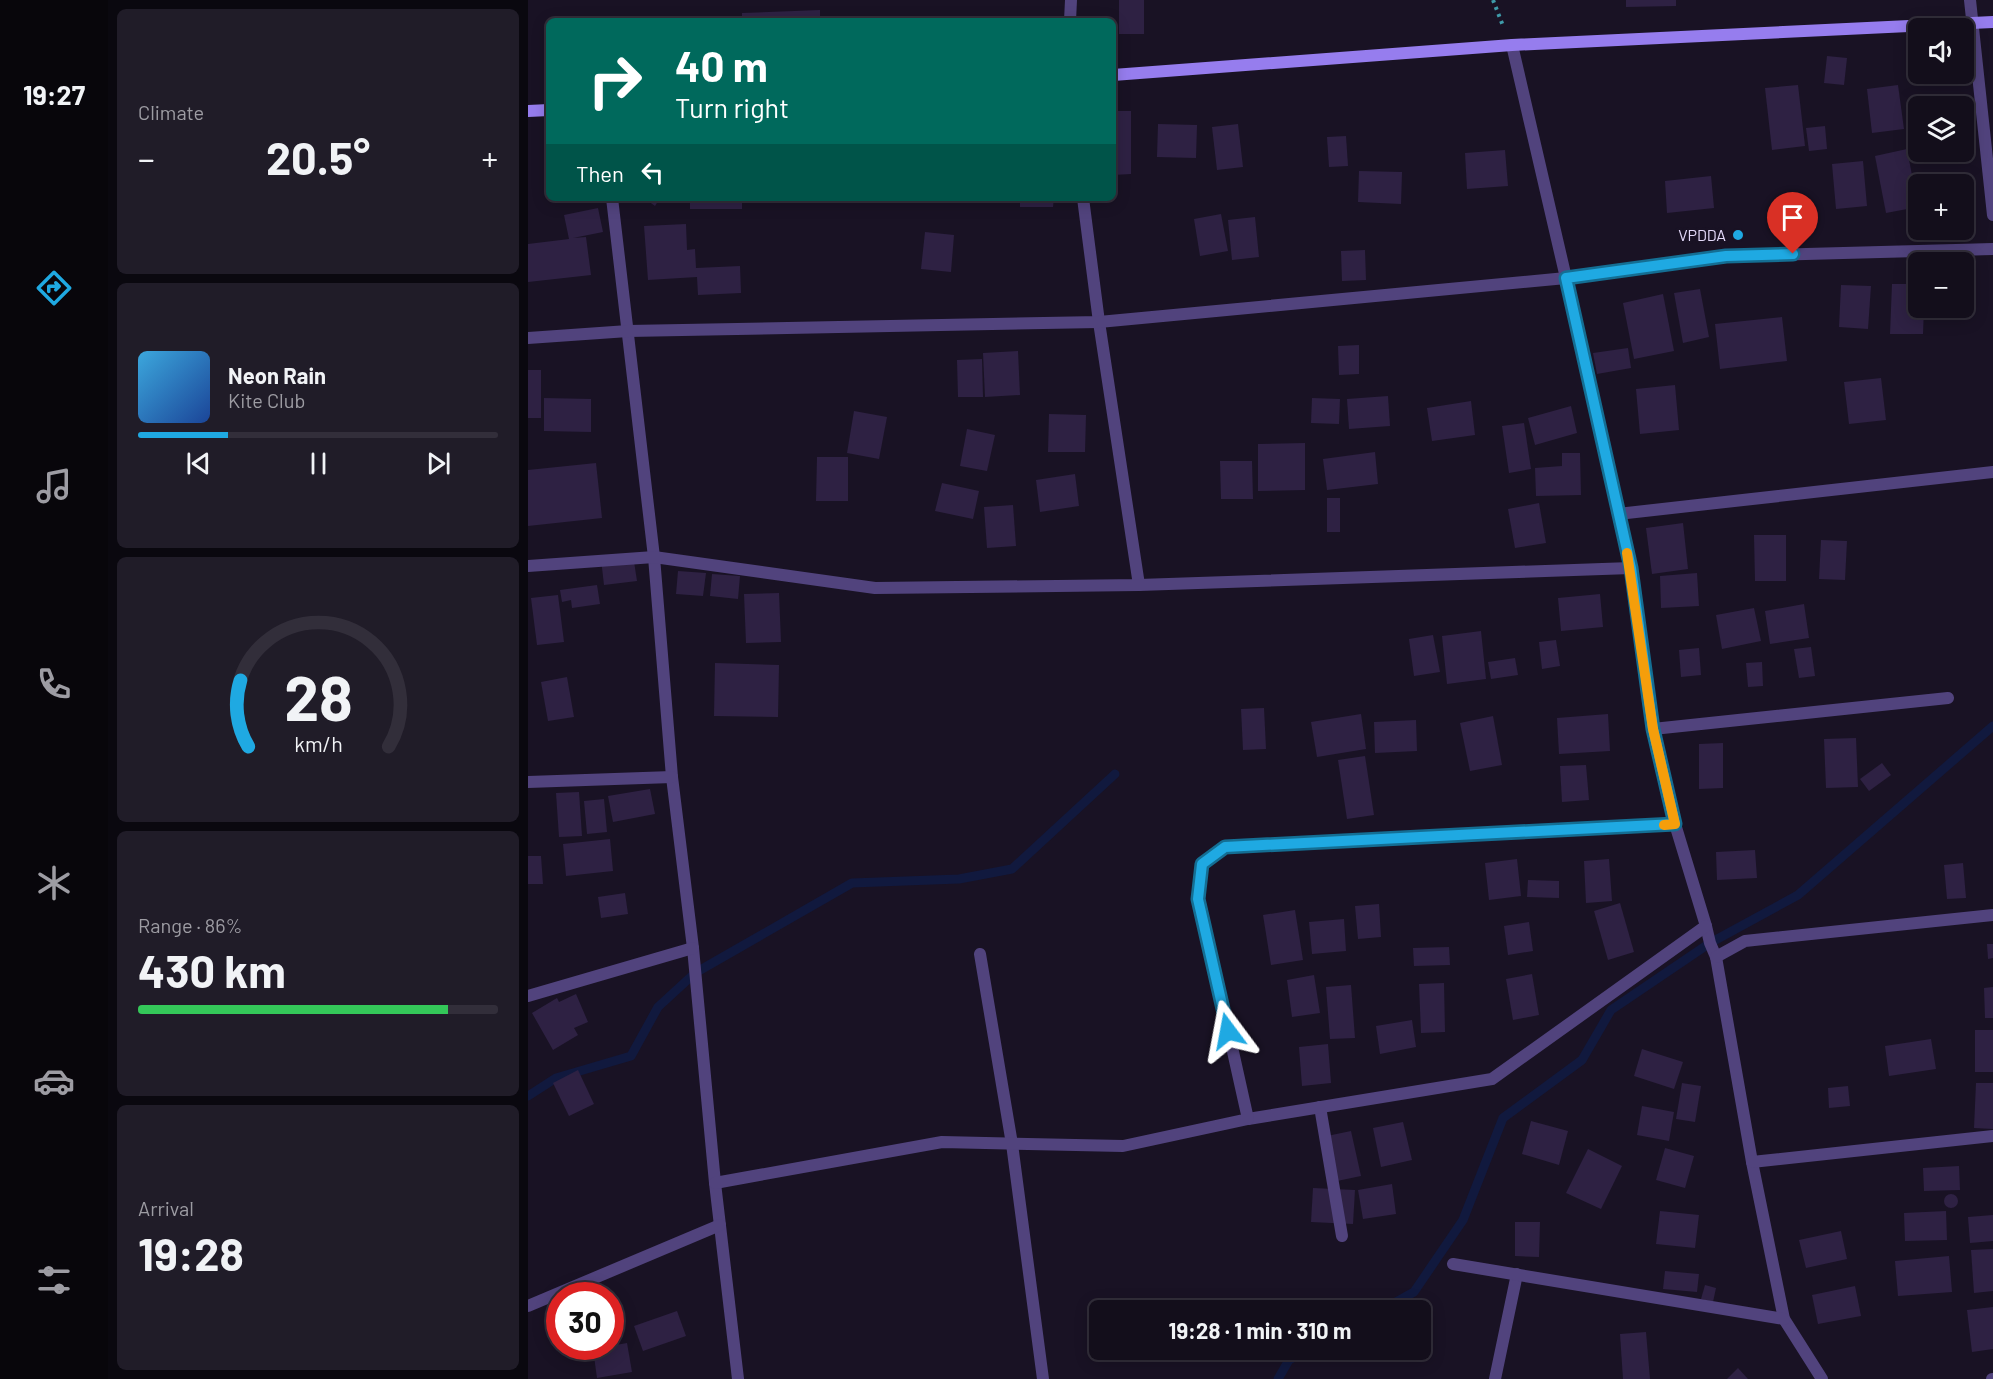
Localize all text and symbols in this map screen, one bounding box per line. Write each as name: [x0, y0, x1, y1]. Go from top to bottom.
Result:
map controls: [1908, 18, 1974, 318]
button: sound: [1908, 18, 1974, 84]
text: 40 m: [675, 40, 768, 90]
icon: right: [576, 42, 654, 120]
text: 19:27: [23, 78, 85, 110]
text: Turn right: [675, 91, 789, 123]
button: layers: [1908, 96, 1974, 162]
text: Climate: [138, 100, 204, 124]
text: 20.5°: [266, 130, 370, 184]
text: −: [138, 138, 155, 178]
text: +: [482, 138, 498, 178]
icon: left: [636, 156, 669, 189]
text: Then: [576, 160, 624, 186]
button: +: [1908, 174, 1974, 240]
pin: [1767, 192, 1818, 254]
icon: arrive: [1776, 201, 1809, 234]
place label: VPDDA: [1678, 225, 1726, 244]
marker: VPDDA: [1731, 228, 1745, 242]
button: −: [1908, 252, 1974, 318]
icon: directions: [33, 267, 75, 309]
text: Neon Rain: [228, 362, 326, 388]
text: Kite Club: [228, 388, 305, 412]
icon: previous: [182, 447, 215, 480]
icon: pause: [302, 447, 335, 480]
icon: next: [422, 447, 455, 480]
icon: music: [33, 465, 75, 507]
text: 28: [284, 659, 352, 733]
icon: phone: [33, 663, 75, 705]
text: km/h: [294, 731, 342, 756]
icon: climate: [33, 862, 75, 904]
text: Range · 86%: [138, 913, 242, 937]
text: 430 km: [138, 943, 286, 997]
position arrow: [1196, 999, 1260, 1063]
icon: car: [33, 1060, 75, 1102]
text: Arrival: [138, 1196, 194, 1220]
text: 19:28: [138, 1226, 244, 1280]
icon: filters: [33, 1259, 75, 1301]
speed limit sign: 30: [546, 1282, 624, 1360]
text: 19:28 · 1 min · 310 m: [1169, 1317, 1351, 1343]

